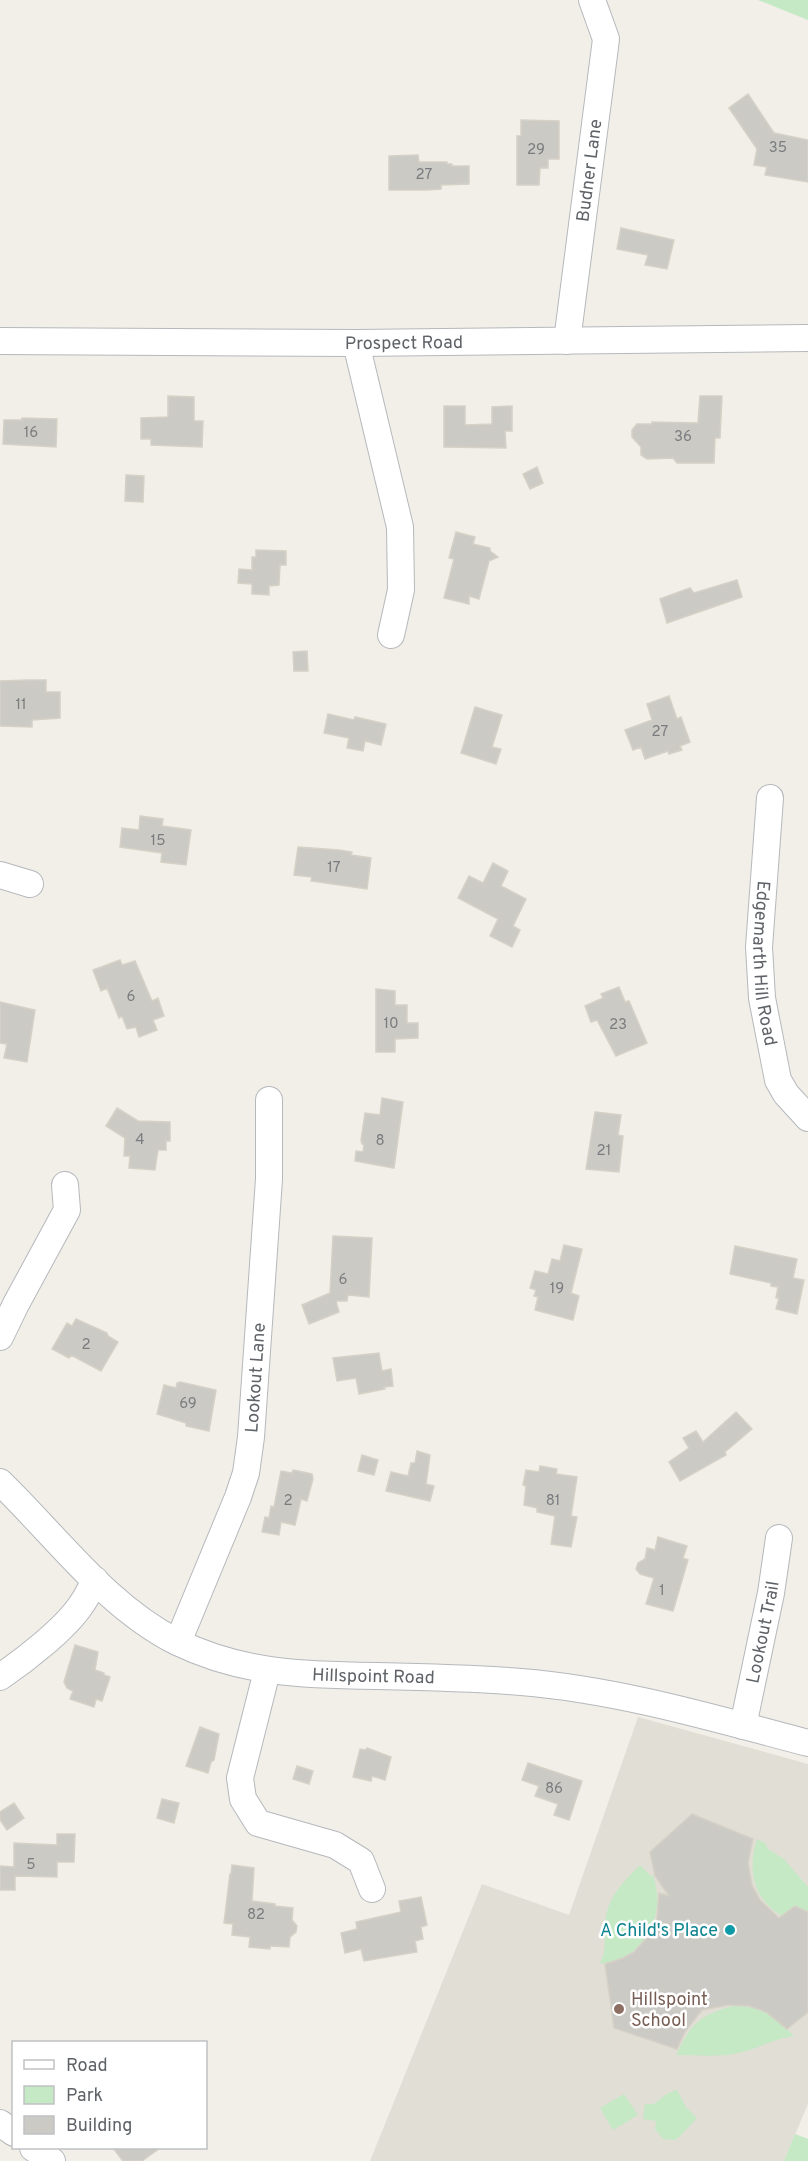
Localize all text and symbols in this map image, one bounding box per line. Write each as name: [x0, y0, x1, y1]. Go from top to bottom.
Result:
street label: Budner Lane: [573, 118, 609, 223]
house number: 35: [769, 139, 787, 158]
house number: 29: [527, 141, 545, 160]
house number: 27: [416, 166, 433, 185]
street label: Prospect Road: [345, 332, 463, 356]
house number: 16: [24, 424, 38, 443]
house number: 36: [674, 428, 692, 447]
house number: 11: [15, 696, 27, 715]
house number: 27: [652, 723, 669, 742]
house number: 15: [151, 832, 165, 851]
house number: 17: [327, 859, 341, 878]
street label: Edgemarth Hill Road: [746, 880, 781, 1048]
house number: 6: [127, 988, 136, 1007]
house number: 10: [383, 1015, 399, 1034]
house number: 23: [609, 1016, 627, 1035]
house number: 4: [135, 1131, 145, 1150]
house number: 8: [375, 1132, 385, 1151]
house number: 21: [597, 1142, 611, 1161]
house number: 6: [339, 1271, 348, 1290]
house number: 19: [550, 1280, 564, 1299]
street label: Lookout Lane: [241, 1322, 272, 1434]
house number: 2: [81, 1336, 91, 1355]
house number: 69: [179, 1395, 197, 1414]
house number: 2: [283, 1492, 293, 1511]
house number: 81: [546, 1492, 560, 1511]
street label: Lookout Trail: [742, 1579, 786, 1686]
house number: 1: [659, 1582, 665, 1601]
street label: Hillspoint Road: [311, 1664, 435, 1690]
house number: 86: [545, 1780, 563, 1799]
house number: 5: [26, 1856, 36, 1875]
house number: 82: [247, 1906, 265, 1925]
place label: A Child's Place: [600, 1920, 718, 1943]
marker: A Child's Place: [723, 1923, 737, 1937]
place label: Hillspoint School: [631, 1989, 708, 2033]
marker: Hillspoint School: [612, 2002, 626, 2016]
legend: [12, 2041, 207, 2149]
text: Road: [66, 2055, 108, 2078]
text: Park: [66, 2085, 103, 2108]
text: Building: [66, 2115, 132, 2138]

